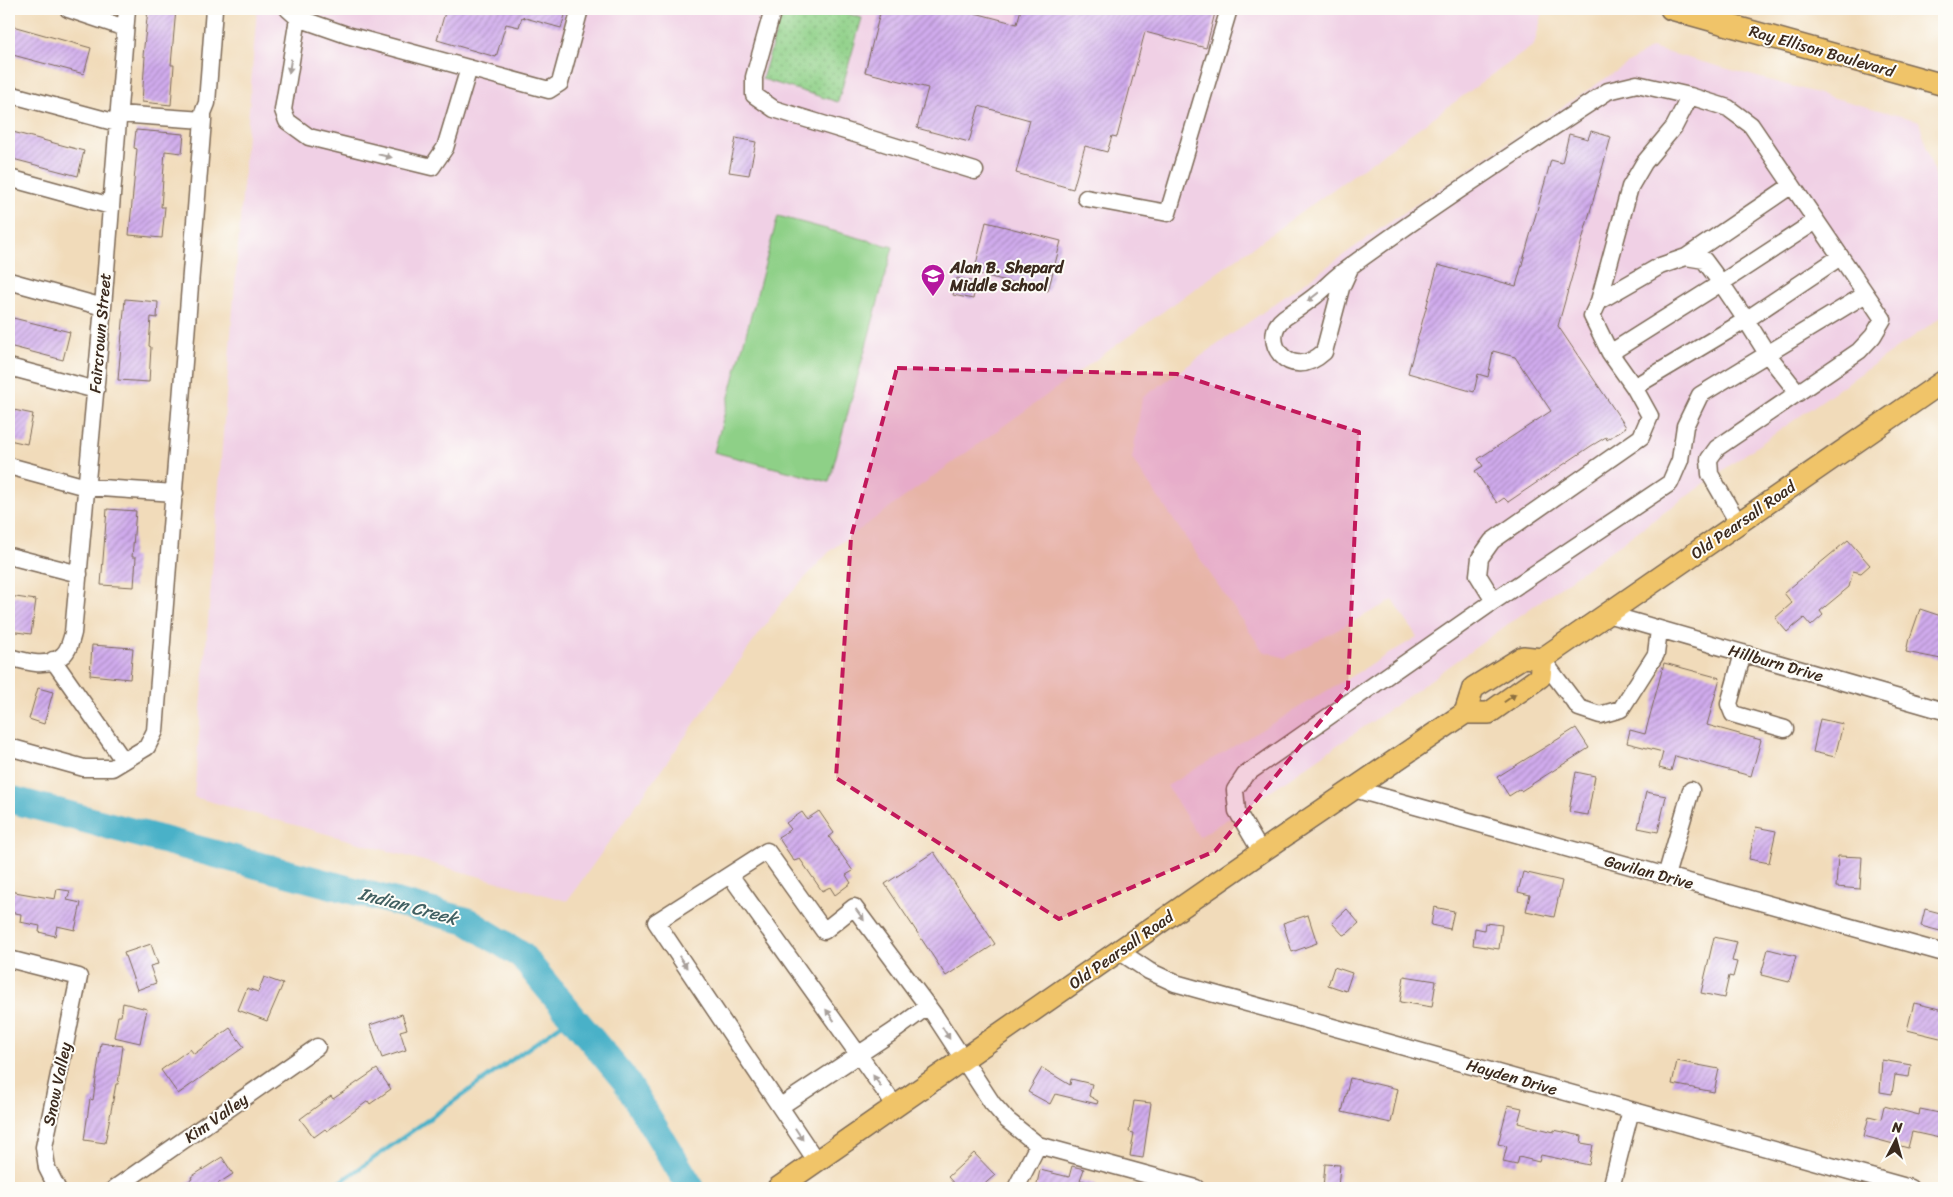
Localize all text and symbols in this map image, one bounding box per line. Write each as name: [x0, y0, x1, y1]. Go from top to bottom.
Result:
street label: Ray Ellison Boulevard: [1746, 16, 1900, 86]
one-way arrow: [285, 58, 293, 74]
one-way arrow: [378, 152, 393, 160]
place label: Alan B. Shepard Middle School: [949, 253, 1065, 300]
school or university icon: Alan B. Shepard Middle School: [920, 263, 946, 297]
street label: Faircrown Street: [80, 272, 120, 394]
one-way arrow: [1306, 292, 1320, 302]
street label: Old Pearsall Road: [1684, 472, 1803, 567]
street label: Hillburn Drive: [1725, 636, 1827, 690]
one-way arrow: [1503, 693, 1516, 703]
street label: Gavilan Drive: [1601, 846, 1697, 898]
water label: Indian Creek: [354, 877, 463, 935]
street label: Old Pearsall Road: [1062, 902, 1181, 997]
one-way arrow: [855, 908, 865, 922]
one-way arrow: [678, 956, 688, 969]
one-way arrow: [825, 1008, 835, 1022]
one-way arrow: [941, 1026, 950, 1039]
street label: Snow Valley: [34, 1039, 80, 1128]
street label: Hayden Drive: [1463, 1050, 1561, 1104]
one-way arrow: [872, 1074, 882, 1088]
street label: Kim Valley: [178, 1085, 255, 1151]
north arrow: [1870, 1114, 1920, 1164]
text: N: [1890, 1115, 1904, 1141]
one-way arrow: [794, 1127, 804, 1140]

